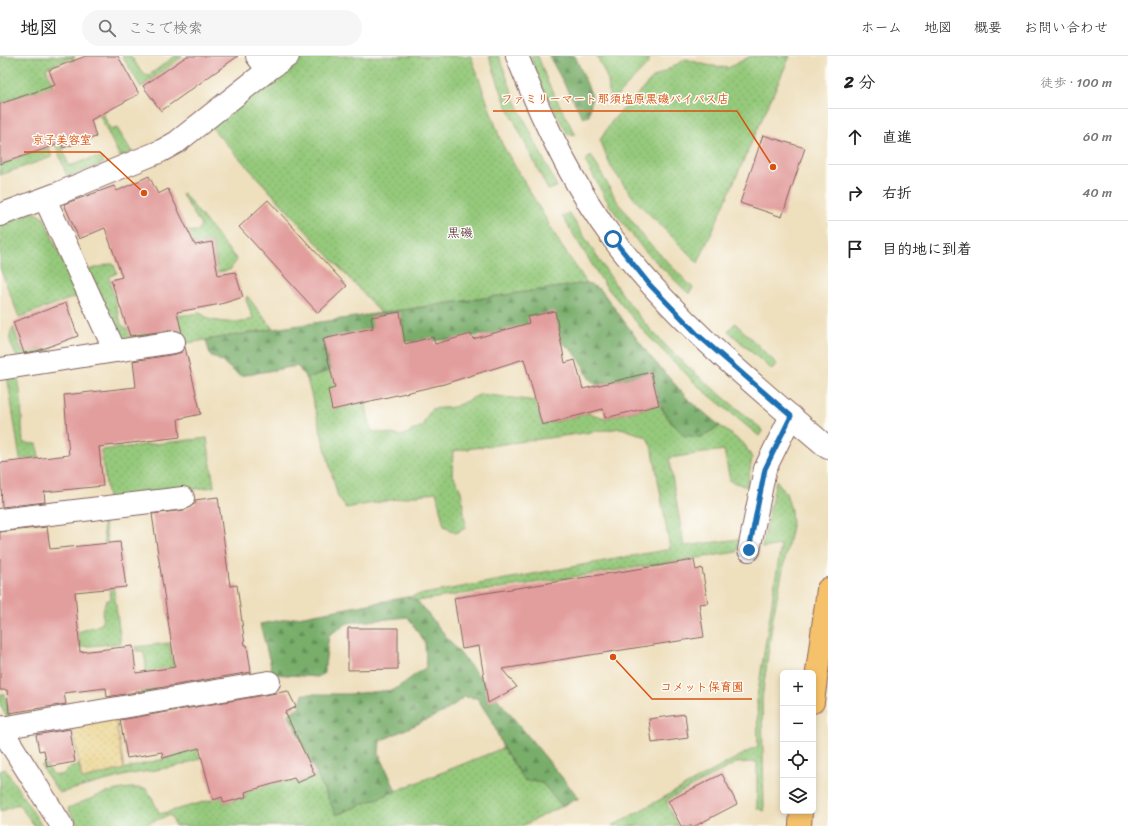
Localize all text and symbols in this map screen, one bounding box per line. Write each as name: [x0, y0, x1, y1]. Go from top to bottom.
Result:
search box: [82, 10, 362, 46]
text: 地図: [20, 11, 58, 44]
text: ここで検索: [128, 15, 203, 41]
text: ホーム: [861, 15, 902, 40]
text: 地図: [924, 15, 952, 40]
text: 概要: [974, 15, 1002, 40]
text: お問い合わせ: [1024, 15, 1108, 40]
icon: search: [96, 17, 118, 39]
text: 2 分: [844, 67, 875, 97]
text: 徒歩 · 100 m: [1040, 71, 1112, 94]
callout: ファミリーマート那須塩原黒磯バイパス店: [493, 87, 737, 111]
text: ファミリーマート那須塩原黒磯バイパス店: [501, 88, 729, 110]
text: 直進: [882, 124, 912, 150]
text: 60 m: [1083, 125, 1112, 148]
icon: ahead: [844, 126, 866, 148]
callout: 京子美容室: [24, 128, 100, 152]
text: 京子美容室: [32, 129, 92, 151]
text: 右折: [882, 180, 912, 206]
text: 40 m: [1082, 181, 1112, 204]
icon: right: [844, 182, 866, 204]
district label: 黒磯: [447, 221, 473, 244]
route start: [604, 230, 622, 248]
text: 目的地に到着: [882, 236, 972, 262]
icon: arrive: [844, 238, 866, 260]
route end: [740, 541, 758, 559]
map controls: [780, 670, 816, 814]
button: +: [780, 670, 816, 706]
callout: コメット保育園: [652, 675, 752, 699]
text: コメット保育園: [660, 676, 744, 698]
button: −: [780, 706, 816, 742]
button: locate: [780, 742, 816, 778]
button: layers: [780, 778, 816, 814]

